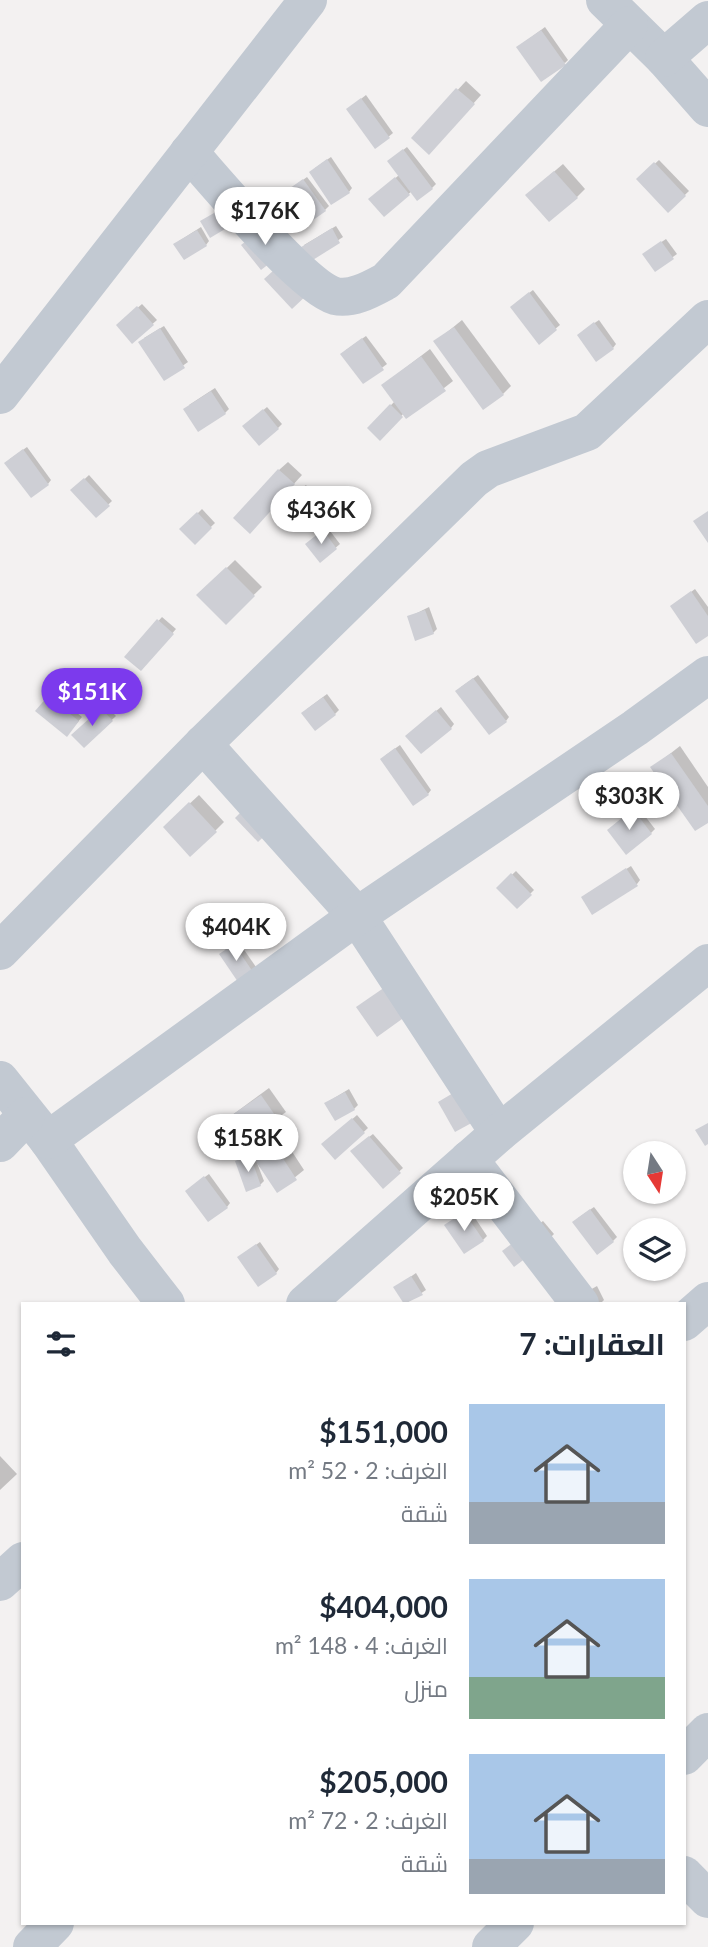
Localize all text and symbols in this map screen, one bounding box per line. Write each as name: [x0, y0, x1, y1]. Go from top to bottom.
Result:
pin: $176K: [216, 188, 314, 247]
text: $176K: [230, 196, 300, 224]
pin: $436K: [272, 486, 370, 546]
text: $436K: [286, 495, 356, 523]
pin: $151K: [43, 668, 141, 728]
text: $151K: [57, 677, 127, 705]
pin: $303K: [580, 772, 678, 832]
text: $303K: [594, 781, 664, 809]
pin: $404K: [187, 904, 285, 963]
text: $404K: [201, 912, 271, 940]
pin: $158K: [199, 1114, 297, 1174]
text: $158K: [213, 1123, 283, 1151]
north arrow: [623, 1141, 686, 1204]
map controls: [623, 1141, 686, 1281]
pin: $205K: [415, 1174, 513, 1233]
text: $205K: [429, 1182, 499, 1210]
button: layers: [623, 1218, 686, 1281]
icon: filters: [42, 1325, 80, 1363]
text: العقارات: 7: [519, 1325, 665, 1361]
text: $151,000: [319, 1413, 448, 1449]
icon: home: [525, 1432, 609, 1516]
text: الغرف: 2 · 52 m²: [288, 1456, 448, 1484]
text: شقة: [401, 1499, 448, 1527]
text: $404,000: [319, 1588, 448, 1624]
icon: home: [525, 1607, 609, 1691]
text: الغرف: 4 · 148 m²: [275, 1631, 448, 1659]
text: منزل: [404, 1674, 448, 1702]
text: $205,000: [319, 1763, 448, 1799]
icon: home: [525, 1782, 609, 1866]
text: الغرف: 2 · 72 m²: [288, 1806, 448, 1834]
text: شقة: [401, 1849, 448, 1877]

